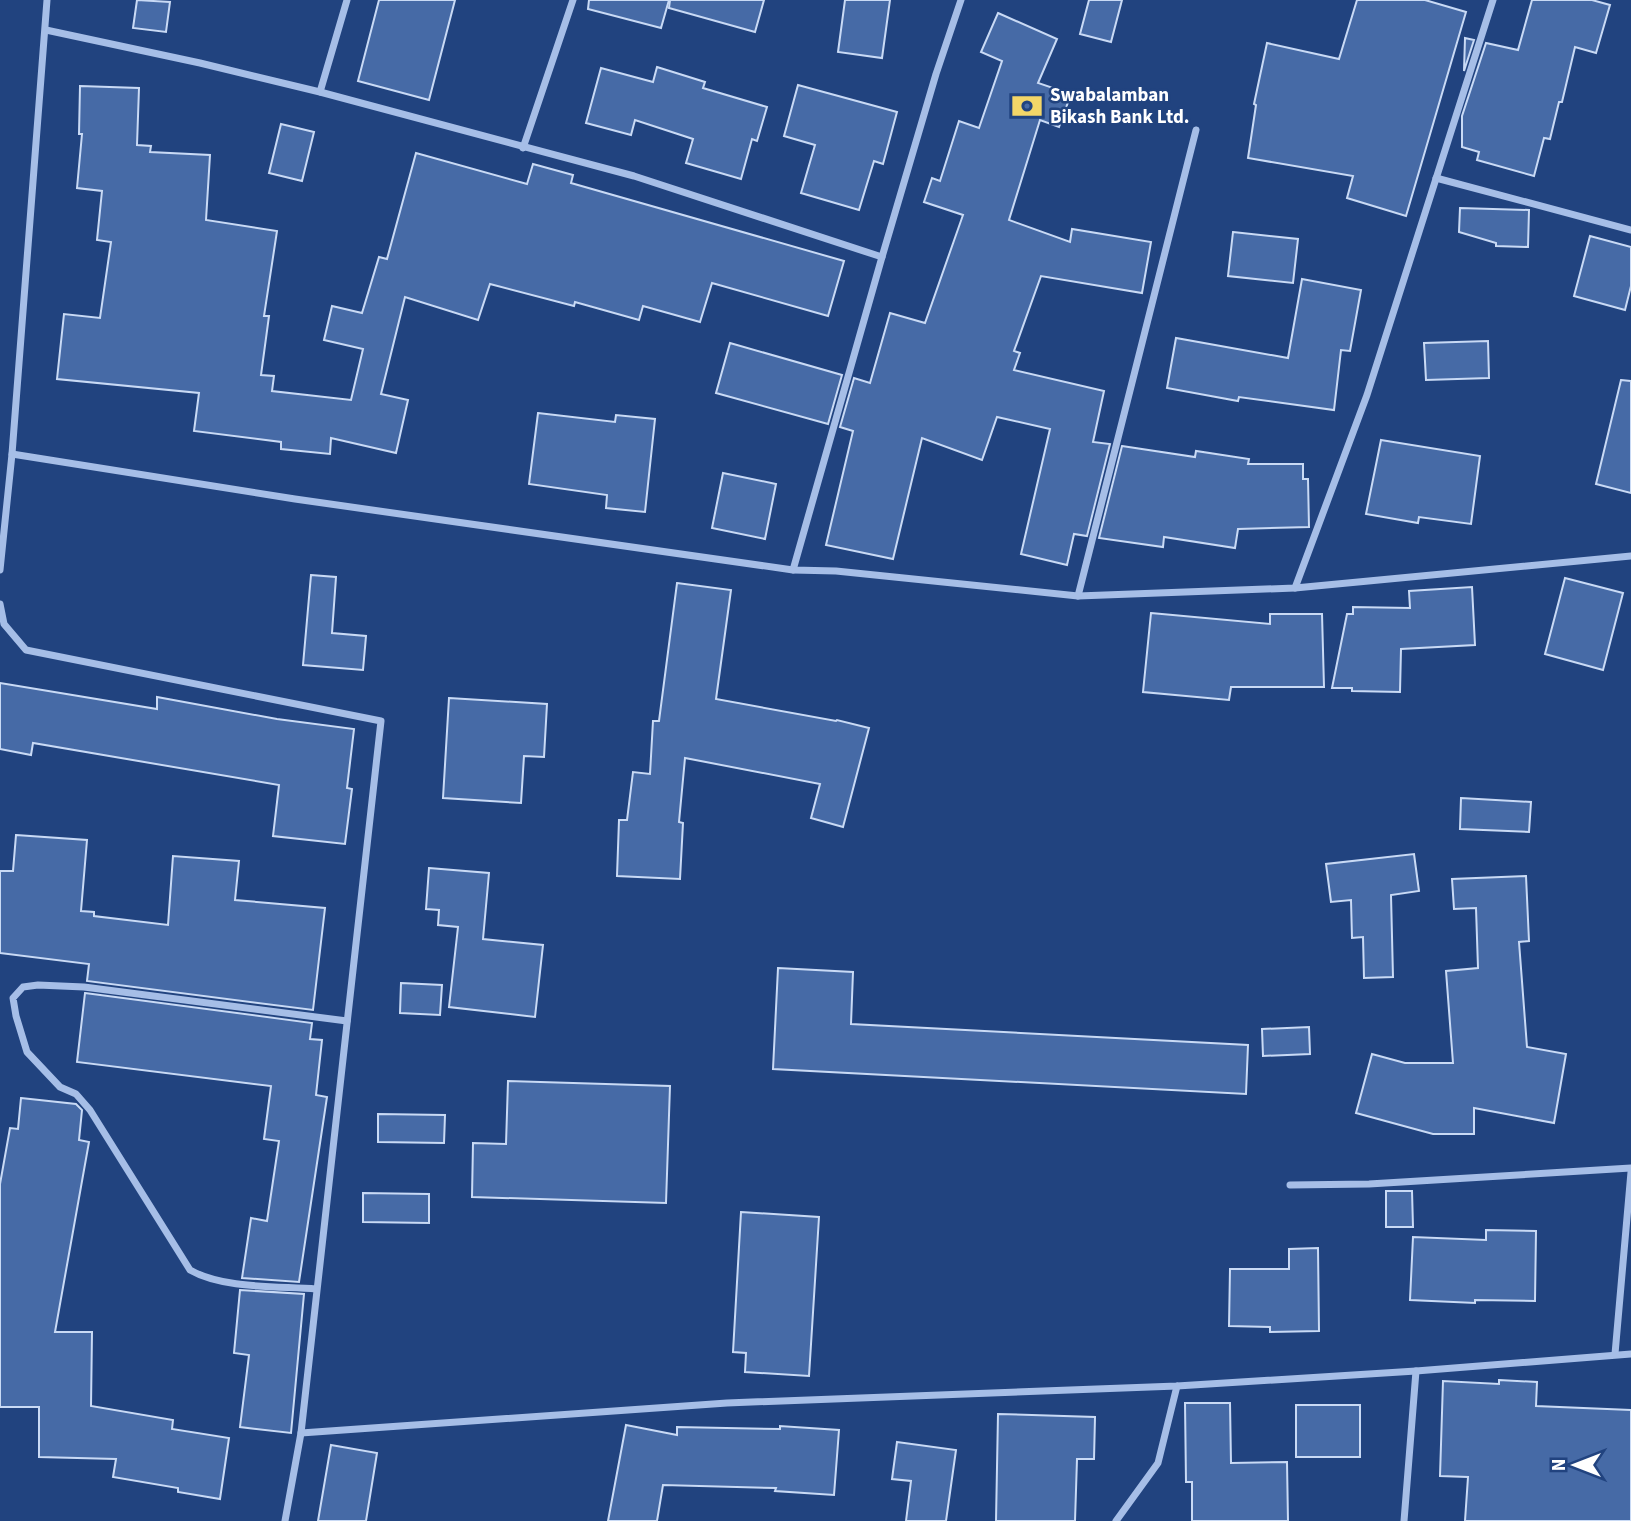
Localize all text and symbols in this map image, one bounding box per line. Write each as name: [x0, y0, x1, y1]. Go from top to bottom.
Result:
place label: Swabalamban Bikash Bank Ltd.: [1050, 82, 1189, 131]
bank icon: Swabalamban Bikash Bank Ltd.: [1010, 89, 1044, 123]
north arrow: [1540, 1430, 1610, 1500]
text: N: [1546, 1459, 1573, 1471]

